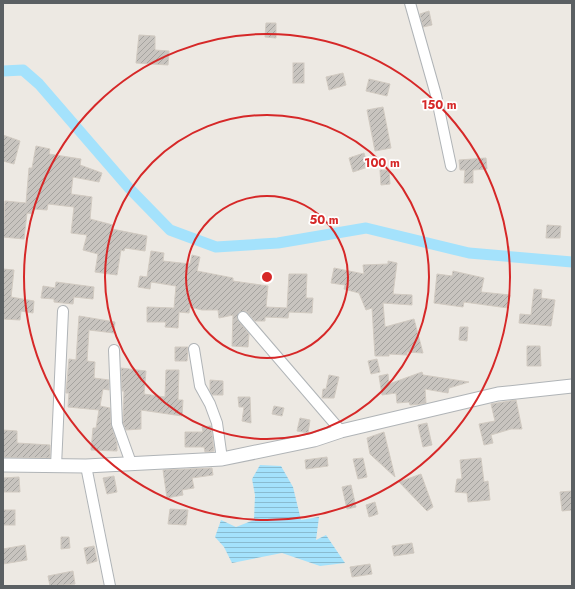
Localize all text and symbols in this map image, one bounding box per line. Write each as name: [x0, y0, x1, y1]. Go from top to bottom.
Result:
text: 150 m: [421, 96, 457, 114]
text: 100 m: [364, 154, 400, 172]
text: 50 m: [309, 211, 339, 229]
centre of rings: [260, 270, 274, 284]

